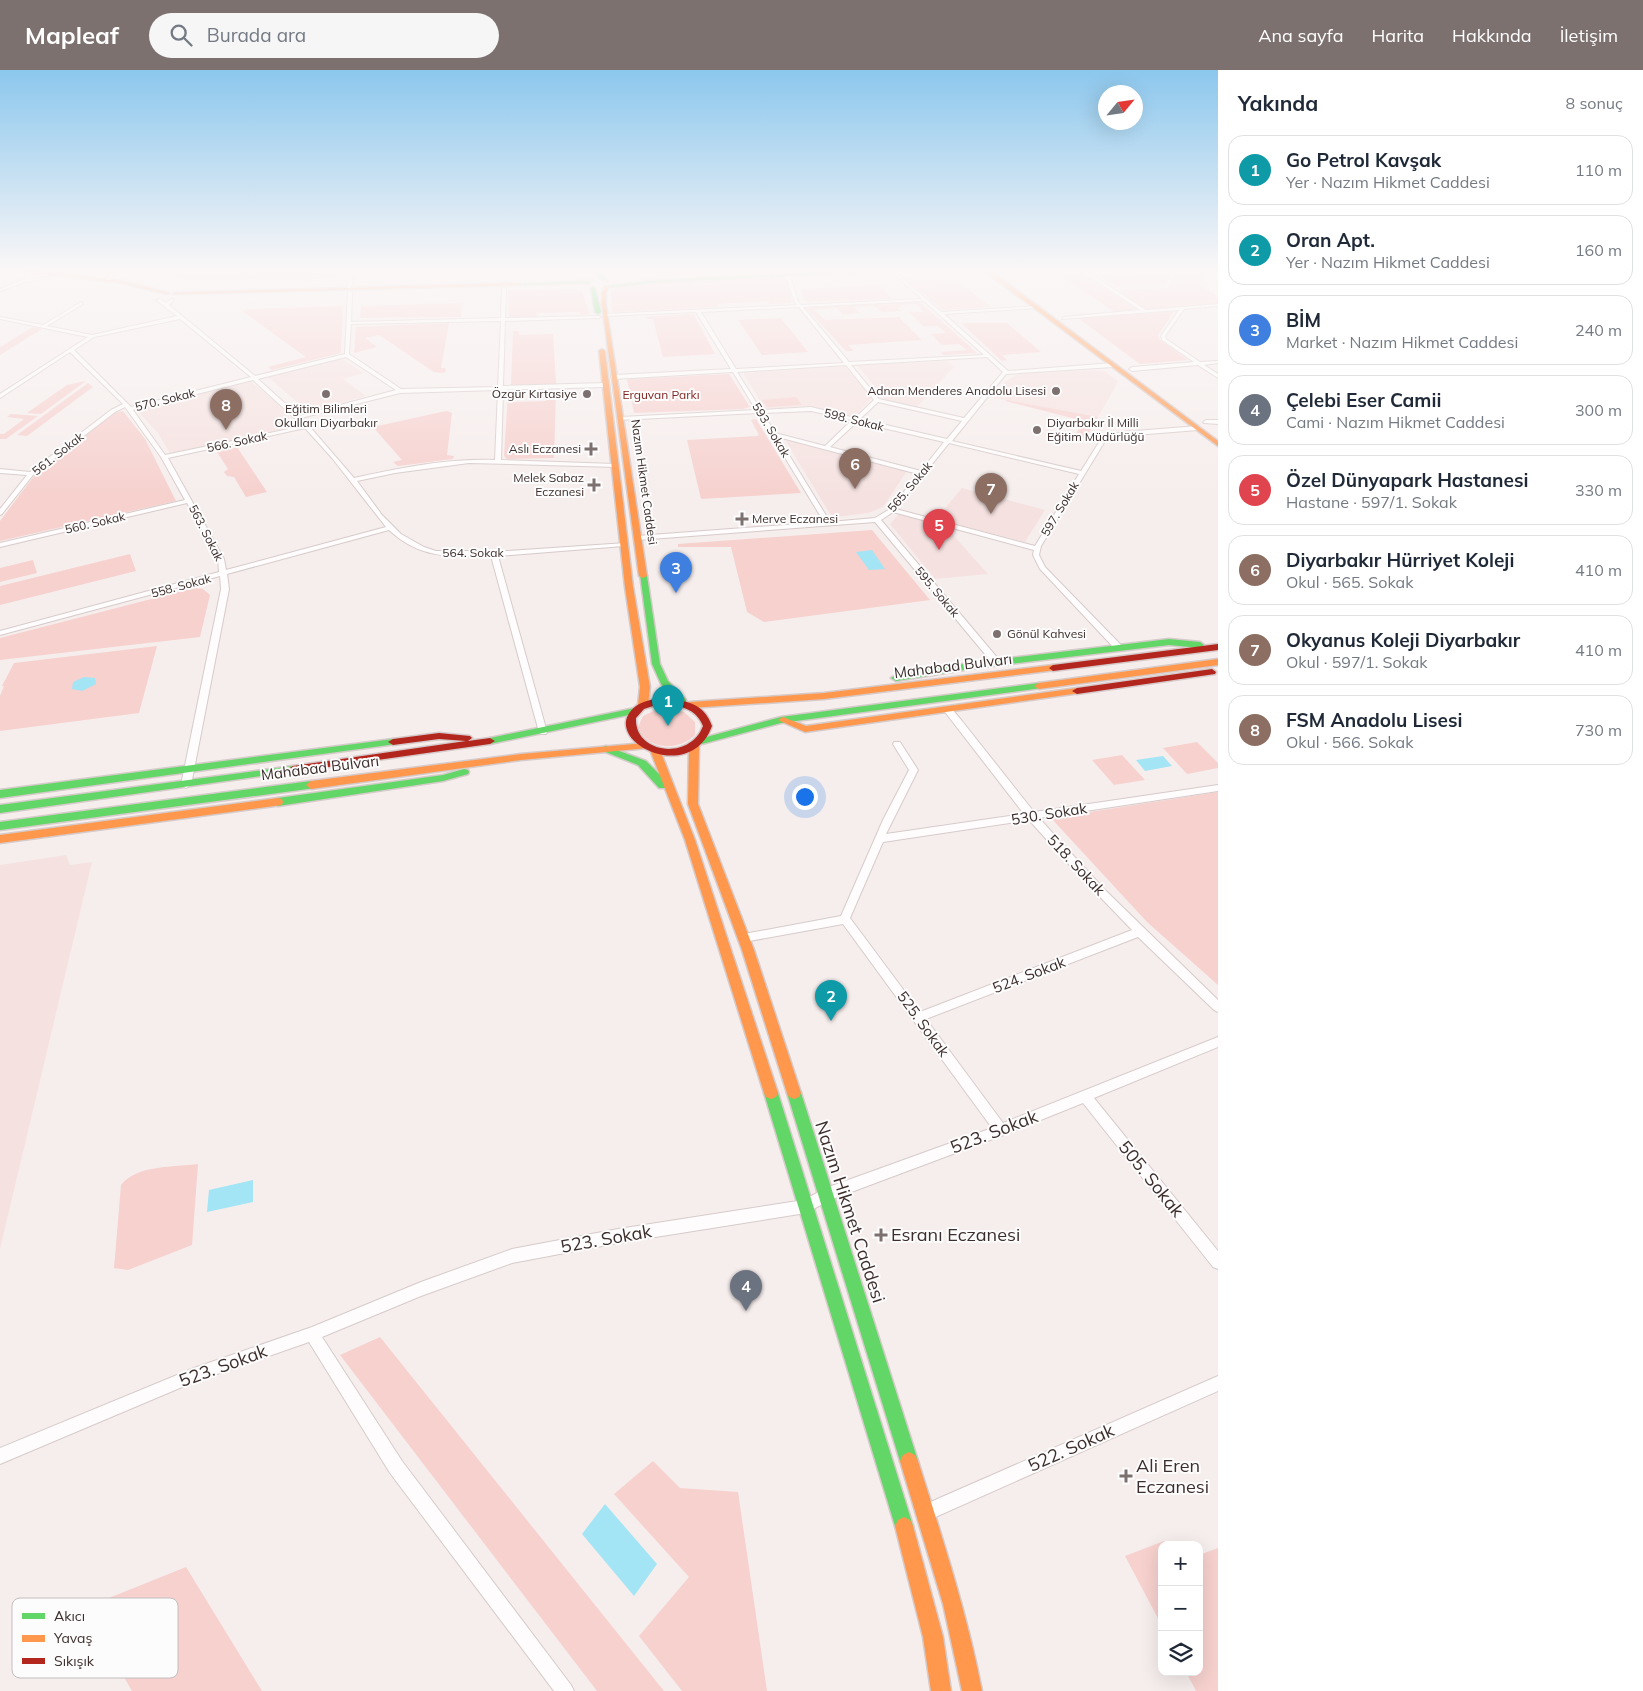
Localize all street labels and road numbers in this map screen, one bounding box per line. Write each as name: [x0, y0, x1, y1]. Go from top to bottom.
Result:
street label: 570. Sokak: [133, 385, 197, 414]
street label: 593. Sokak: [749, 400, 794, 461]
street label: 598. Sokak: [823, 405, 886, 434]
street label: Nazım Hikmet Caddesi: [628, 418, 661, 546]
street label: 561. Sokak: [29, 428, 87, 478]
street label: 566. Sokak: [205, 428, 269, 455]
street label: 565. Sokak: [884, 458, 936, 515]
street label: 597. Sokak: [1037, 478, 1082, 539]
street label: 563. Sokak: [186, 502, 227, 564]
street label: 560. Sokak: [63, 508, 127, 537]
street label: 564. Sokak: [442, 545, 504, 560]
street label: 595. Sokak: [912, 563, 963, 621]
street label: 558. Sokak: [149, 570, 213, 601]
street label: Mahabad Bulvarı: [893, 649, 1013, 682]
street label: Mahabad Bulvarı: [260, 751, 380, 784]
street label: 530. Sokak: [1010, 798, 1089, 829]
street label: 518. Sokak: [1043, 830, 1110, 899]
street label: 524. Sokak: [990, 952, 1068, 997]
street label: 525. Sokak: [893, 987, 954, 1061]
street label: 523. Sokak: [947, 1104, 1042, 1159]
street label: Nazım Hikmet Caddesi: [810, 1118, 891, 1306]
street label: 505. Sokak: [1114, 1136, 1190, 1222]
street label: 523. Sokak: [559, 1219, 654, 1258]
street label: 523. Sokak: [176, 1339, 271, 1392]
street label: 522. Sokak: [1024, 1418, 1118, 1477]

